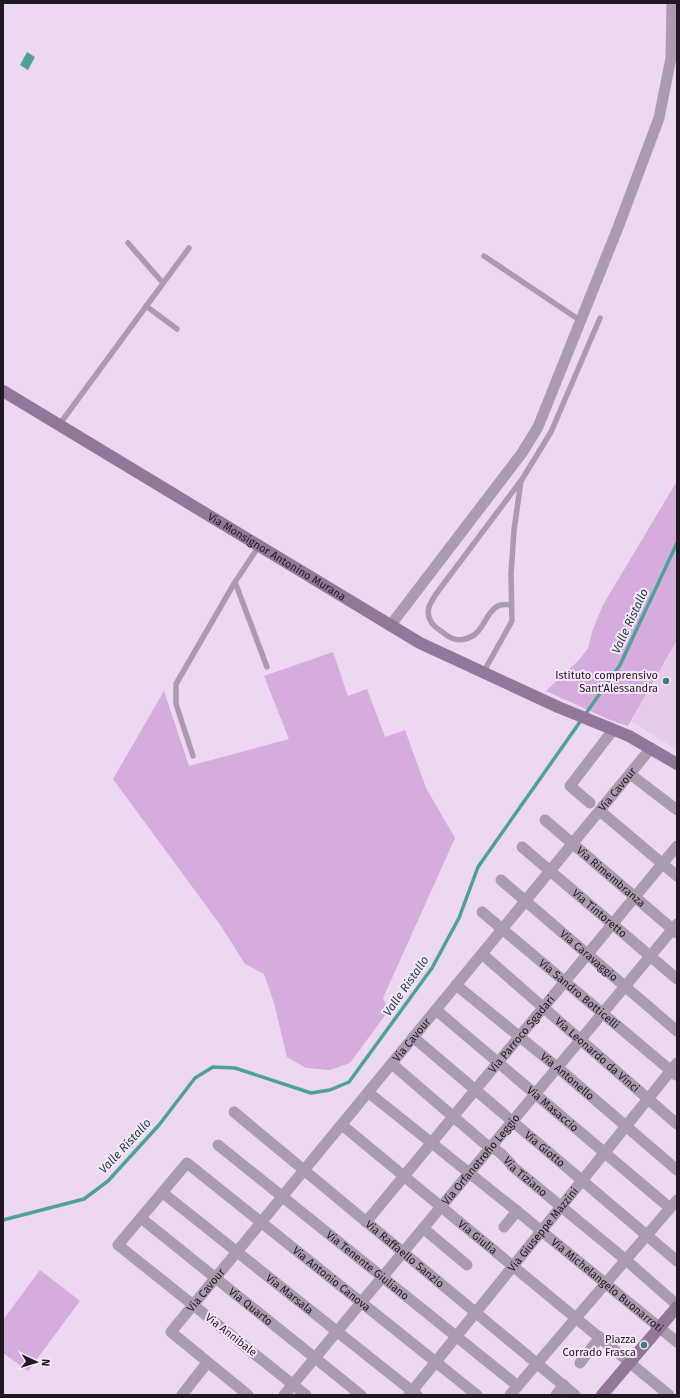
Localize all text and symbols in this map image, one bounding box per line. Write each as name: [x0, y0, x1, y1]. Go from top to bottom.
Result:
street label: Via Monsignor Antonino Murana: [205, 510, 348, 603]
water label: Valle Ristallo: [609, 586, 651, 656]
place label: Istituto comprensivo Sant'Alessandra: [555, 669, 658, 695]
marker: Istituto comprensivo Sant'Alessandra: [661, 676, 671, 686]
street label: Via Cavour: [595, 764, 639, 814]
street label: Via Rimembranza: [574, 844, 648, 910]
street label: Via Tintoretto: [570, 886, 630, 940]
street label: Via Caravaggio: [557, 927, 621, 984]
water label: Valle Ristallo: [380, 953, 432, 1019]
street label: Via Sandro Botticelli: [536, 956, 622, 1031]
street label: Via Parroco Sgadari: [486, 993, 557, 1075]
street label: Via Leonardo da Vinci: [552, 1014, 642, 1095]
street label: Via Cavour: [390, 1015, 434, 1064]
street label: Via Antonello: [538, 1050, 597, 1103]
street label: Via Masaccio: [524, 1083, 581, 1134]
street label: Via Orfanotrofio Leggio: [439, 1111, 522, 1207]
water label: Valle Ristallo: [96, 1116, 154, 1176]
street label: Via Giotto: [522, 1128, 568, 1170]
street label: Via Tiziano: [501, 1154, 550, 1199]
street label: Via Giuseppe Mazzini: [505, 1184, 581, 1274]
street label: Via Raffaello Sanzio: [363, 1217, 447, 1290]
street label: Via Giulia: [455, 1217, 500, 1257]
street label: Via Tenente Giuliano: [324, 1228, 412, 1302]
street label: Via Michelangelo Buonarroti: [549, 1235, 666, 1335]
street label: Via Antonio Canova: [290, 1244, 373, 1314]
street label: Via Cavour: [184, 1265, 228, 1314]
street label: Via Marsala: [264, 1271, 316, 1317]
street label: Via Quarto: [226, 1285, 275, 1328]
street label: Via Annibale: [203, 1311, 259, 1359]
place label: Piazza Corrado Frasca: [563, 1333, 636, 1359]
marker: Piazza Corrado Frasca: [639, 1340, 649, 1350]
north arrow: [16, 1342, 56, 1382]
text: N: [39, 1359, 52, 1367]

